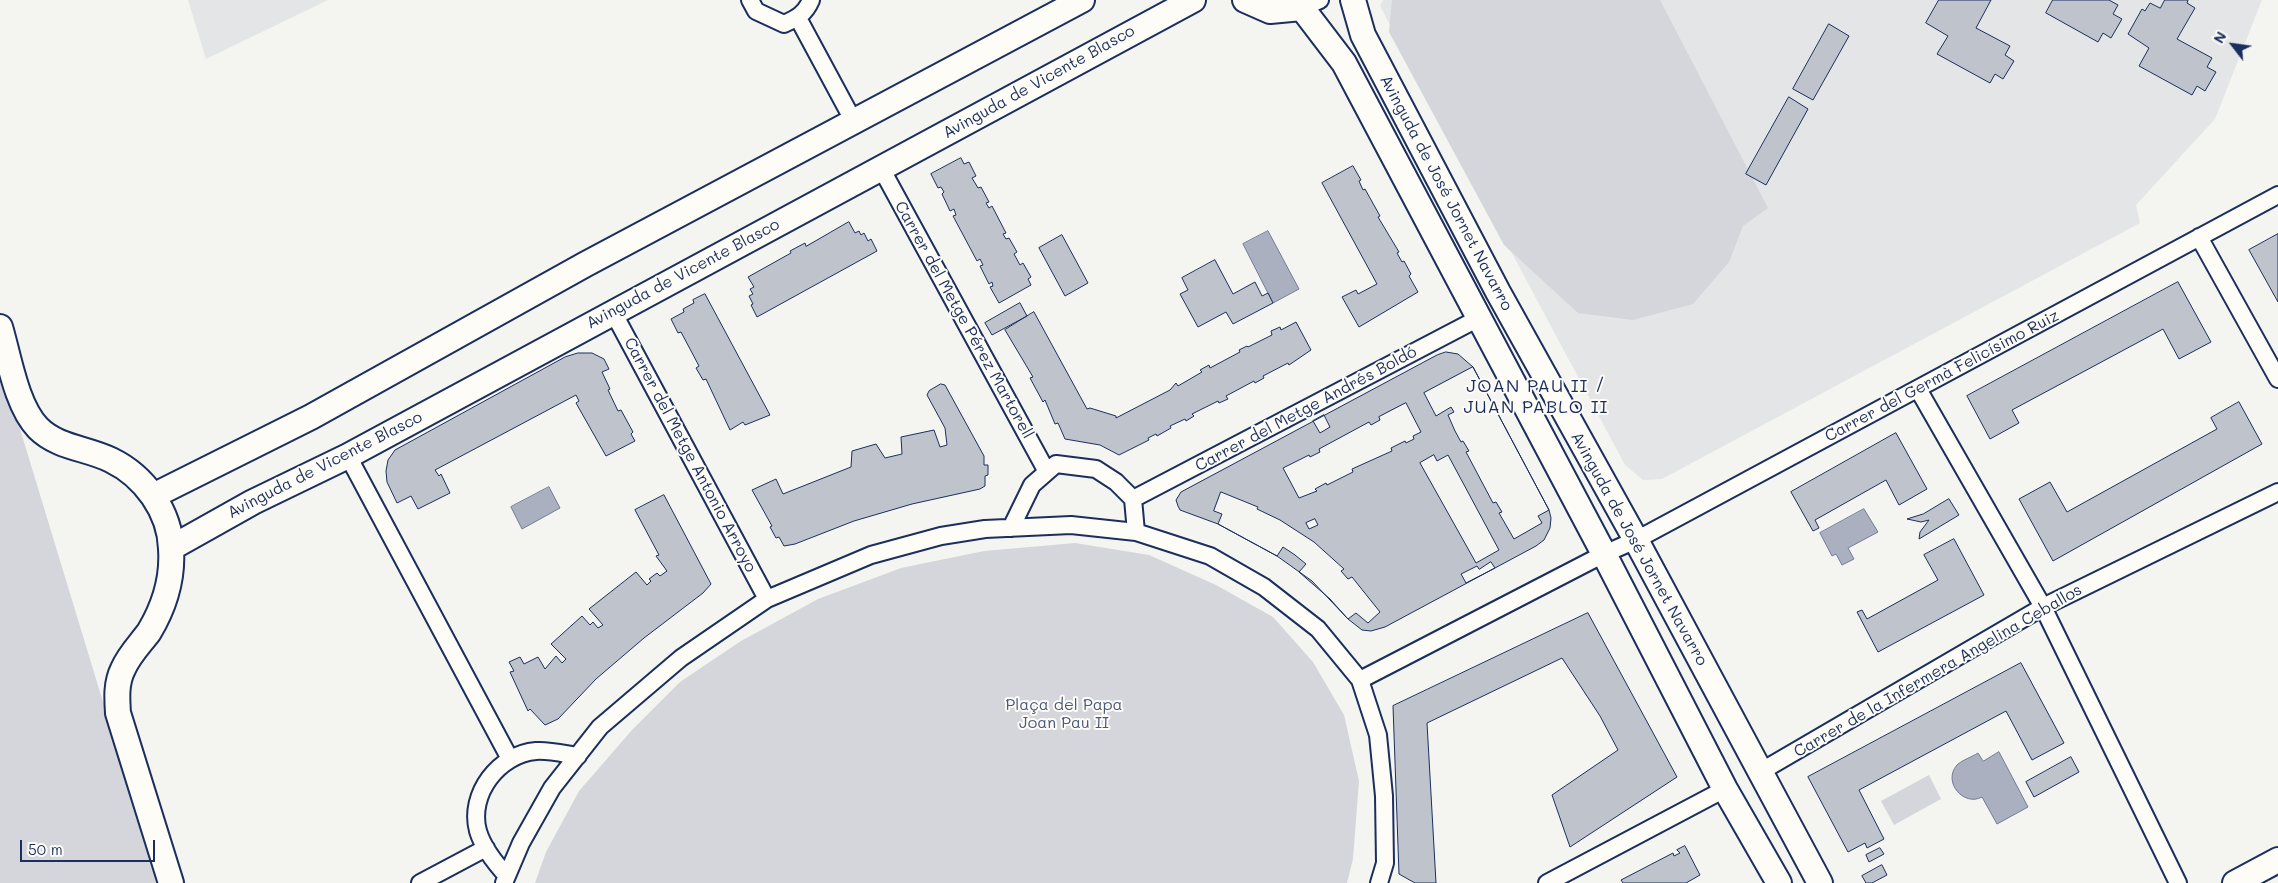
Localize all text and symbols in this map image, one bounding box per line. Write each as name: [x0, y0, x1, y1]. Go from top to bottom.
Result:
north arrow: [2208, 20, 2258, 70]
street label: Avinguda de Vicente Blasco: [940, 21, 1138, 143]
text: N: [2209, 28, 2230, 47]
street label: Avinguda de José Jornet Navarro: [1376, 72, 1516, 314]
street label: Carrer del Metge Pérez Martorell: [890, 198, 1038, 442]
street label: Avinguda de Vicente Blasco: [583, 215, 783, 333]
street label: Carrer del Germà Felicísimo Ruiz: [1822, 306, 2062, 446]
street label: Carrer del Metge Antonio Arroyo: [620, 334, 760, 576]
street label: Carrer del Metge Andrés Boldó: [1192, 342, 1420, 476]
district label: JOAN PAU II / JUAN PABLO II: [1462, 375, 1610, 418]
street label: Avinguda de Vicente Blasco: [224, 407, 426, 523]
street label: Avinguda de José Jornet Navarro: [1567, 429, 1711, 669]
street label: Carrer de la Infermera Angelina Ceballos: [1791, 580, 2085, 762]
park label: Plaça del Papa Joan Pau II: [1005, 695, 1123, 733]
scale bar: [22, 830, 158, 862]
text: 50 m: [28, 839, 63, 859]

